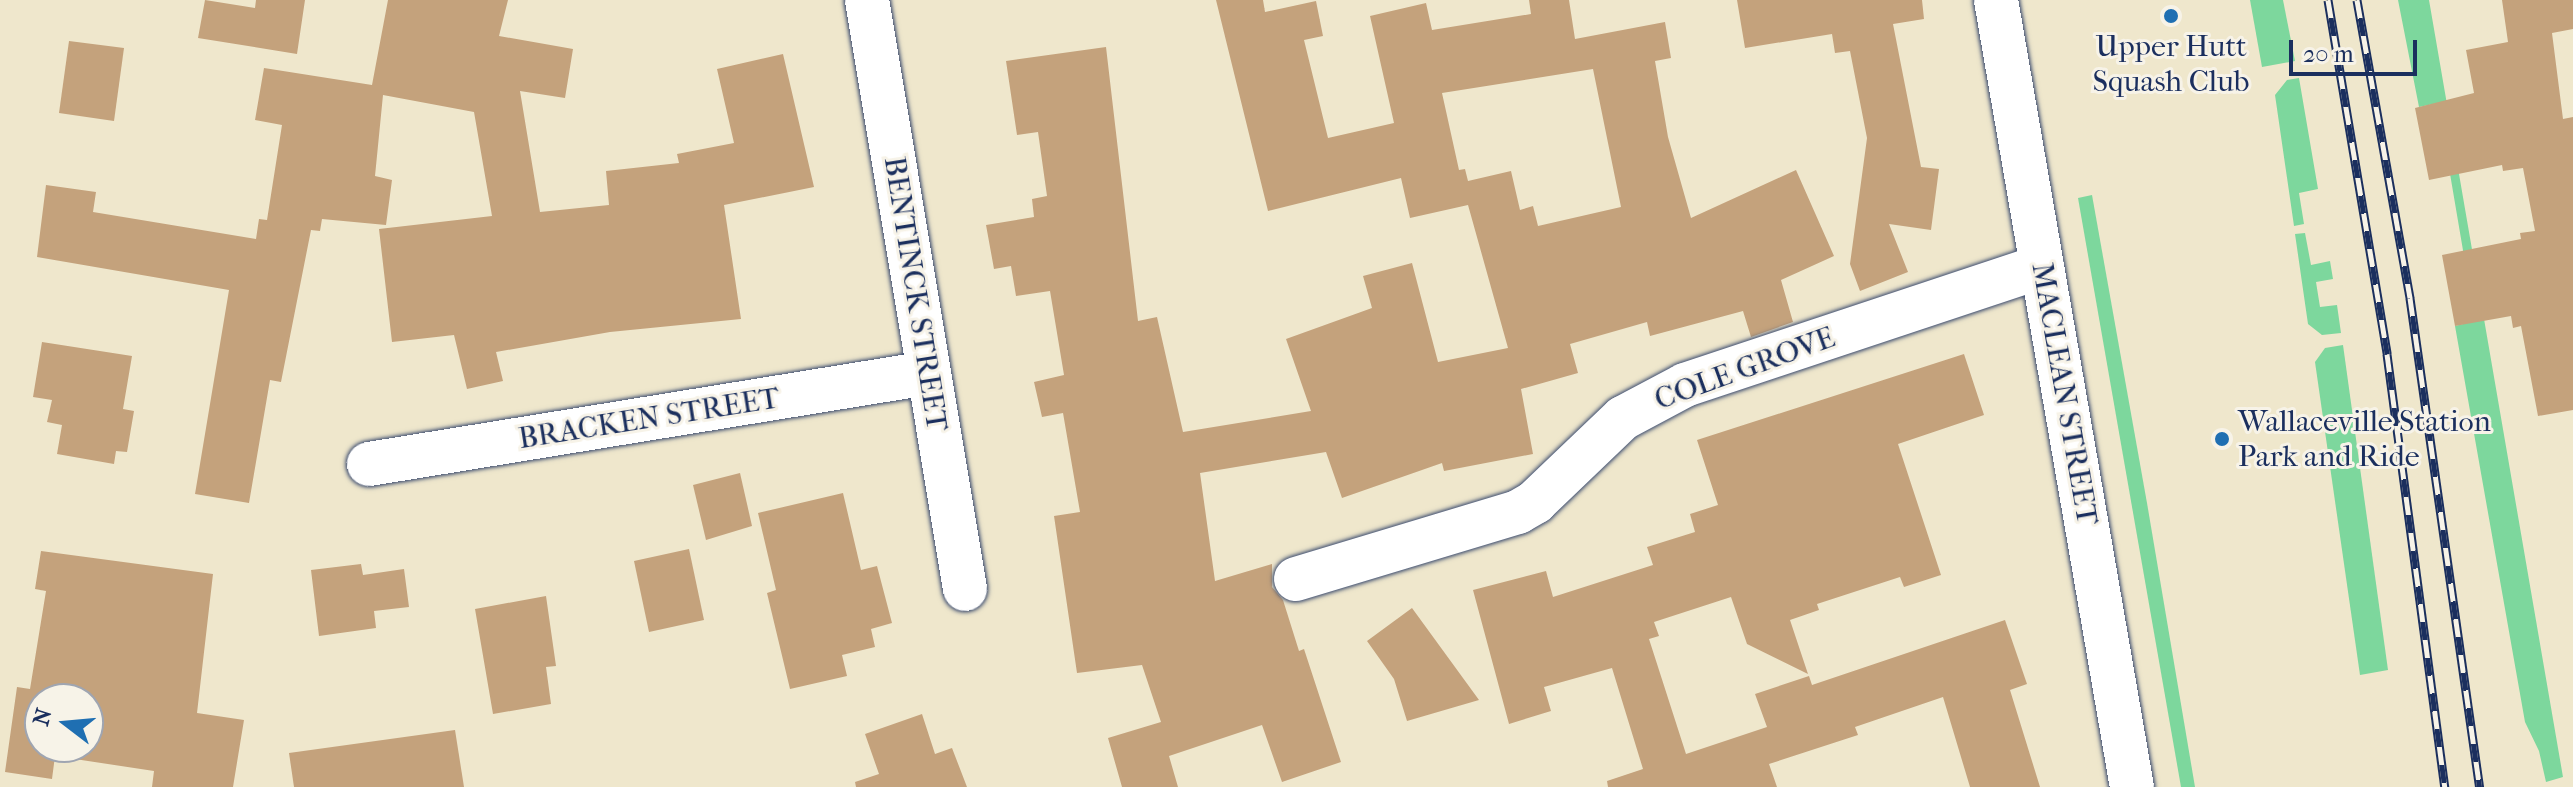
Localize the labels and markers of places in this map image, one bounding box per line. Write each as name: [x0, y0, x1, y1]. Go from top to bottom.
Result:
marker: Upper Hutt Squash Club: [2162, 7, 2180, 25]
place label: Upper Hutt Squash Club: [2093, 29, 2249, 100]
place label: Wallaceville Station Park and Ride: [2238, 404, 2491, 474]
marker: Wallaceville Station Park and Ride: [2213, 430, 2231, 448]

